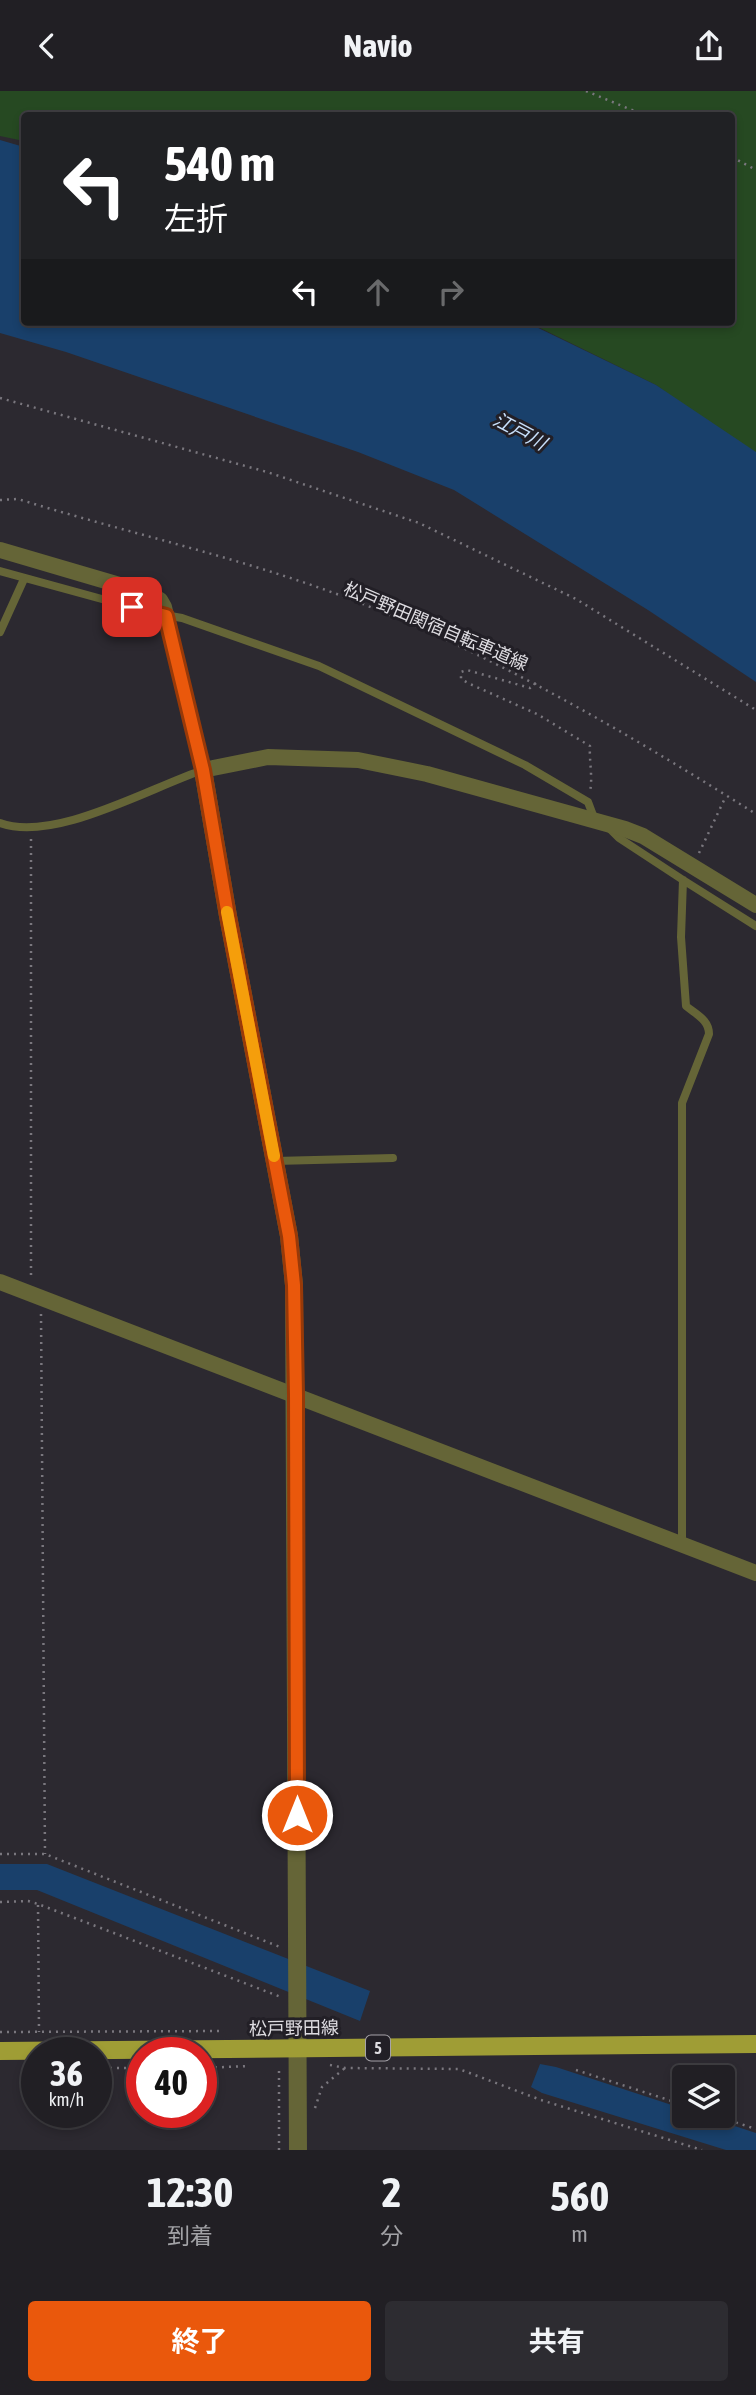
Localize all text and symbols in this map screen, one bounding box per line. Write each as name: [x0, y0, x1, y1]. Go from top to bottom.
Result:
icon: back: [28, 27, 66, 65]
text: Navio: [343, 27, 413, 64]
icon: share: [690, 27, 728, 65]
text: 540 m: [164, 135, 275, 191]
icon: left: [49, 140, 140, 231]
text: 左折: [164, 200, 228, 237]
icon: left: [286, 273, 324, 311]
icon: ahead: [359, 273, 397, 311]
icon: right: [432, 273, 470, 311]
water label: 江戸川: [490, 408, 552, 455]
pin: [102, 577, 162, 637]
street label: 松戸野田関宿自転車道線: [341, 578, 531, 674]
icon: arrive: [113, 588, 151, 626]
position arrow: [260, 1778, 334, 1852]
street label: 松戸野田線: [249, 2017, 339, 2039]
road number: 5: [366, 2035, 390, 2060]
speed limit sign: 40: [126, 2037, 217, 2128]
text: 36: [50, 2053, 83, 2093]
map controls: [672, 2065, 735, 2128]
button: layers: [672, 2065, 735, 2128]
text: km/h: [49, 2089, 84, 2110]
text: 12:30: [147, 2168, 233, 2216]
text: 2: [382, 2168, 401, 2216]
text: 560: [550, 2172, 609, 2220]
text: m: [571, 2221, 588, 2247]
text: 到着: [167, 2223, 213, 2249]
text: 分: [380, 2223, 403, 2249]
button: 終了: [28, 2301, 371, 2381]
button: 共有: [385, 2301, 728, 2381]

